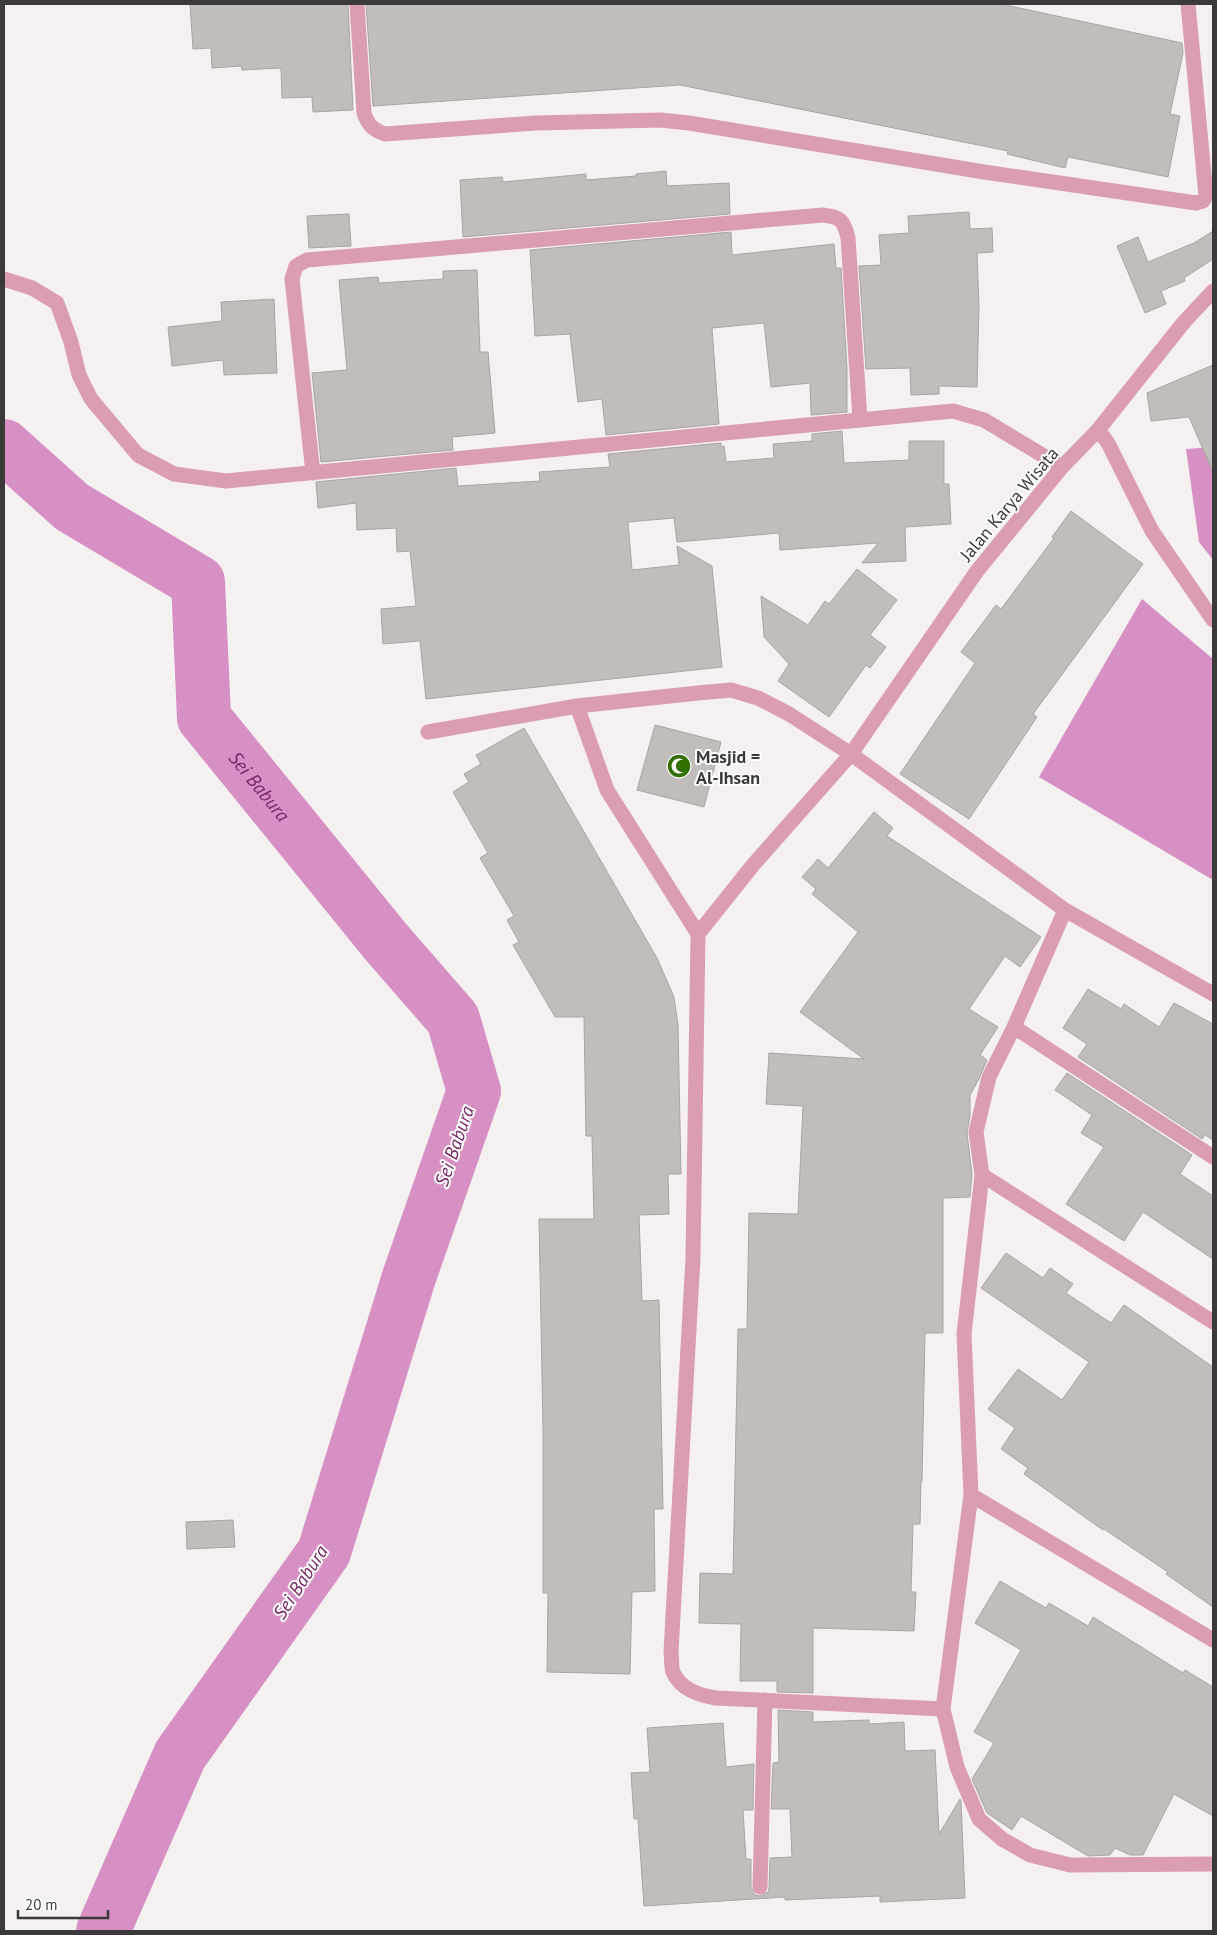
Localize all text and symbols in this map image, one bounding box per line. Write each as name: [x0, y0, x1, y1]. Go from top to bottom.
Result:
street label: Jalan Karya Wisata: [954, 442, 1063, 566]
place label: Masjid = Al-Ihsan: [696, 745, 760, 789]
water label: Sei Babura: [224, 746, 295, 827]
mosque icon: Masjid = Al-Ihsan: [666, 753, 692, 779]
water label: Sei Babura: [429, 1102, 479, 1189]
water label: Sei Babura: [267, 1540, 333, 1623]
scale bar: [18, 1888, 108, 1920]
text: 20 m: [25, 1895, 58, 1914]

